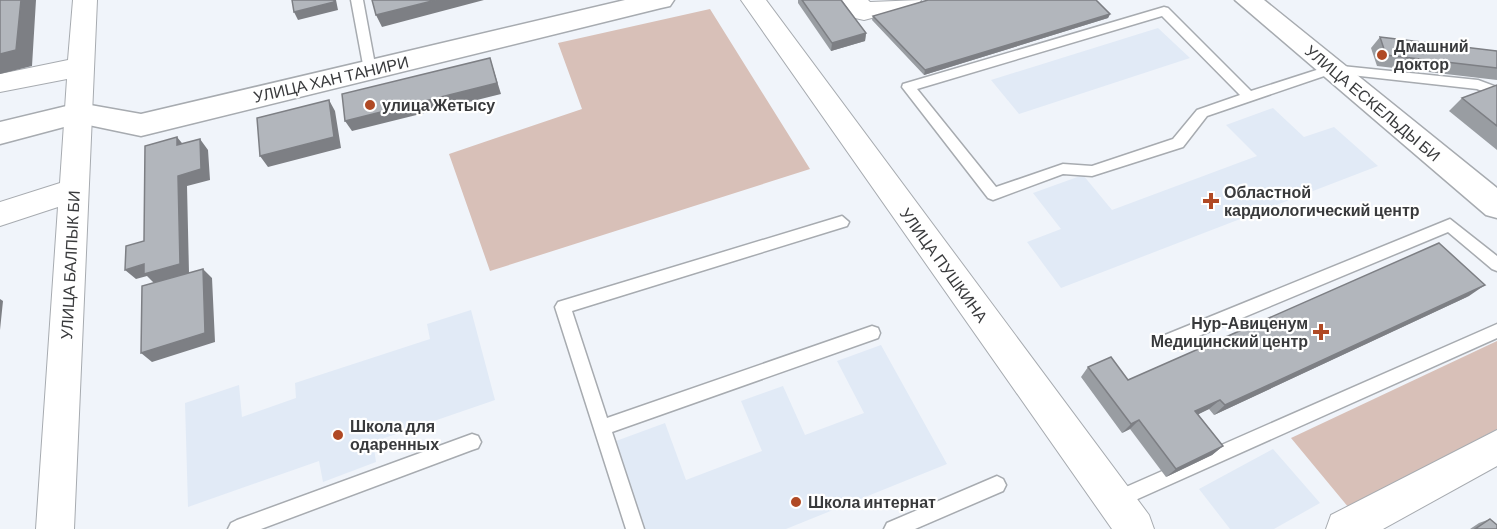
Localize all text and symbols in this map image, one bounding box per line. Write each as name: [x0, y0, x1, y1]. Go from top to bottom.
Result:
place label: Дмашний доктор: [1394, 36, 1469, 73]
street label: УЛИЦА ЕСКЕЛЬДЫ БИ: [1302, 41, 1445, 165]
marker: Дмашний доктор: [1375, 48, 1389, 62]
street label: УЛИЦА ХАН ТАНИРИ: [251, 51, 410, 106]
place label: улица Жетысу: [382, 95, 495, 114]
marker: улица Жетысу: [363, 98, 377, 112]
place label: Областной кардиологический центр: [1224, 182, 1420, 219]
street label: УЛИЦА БАЛПЫК БИ: [56, 190, 83, 340]
marker: Областной кардиологический центр: [1202, 192, 1220, 210]
street label: УЛИЦА ПУШКИНА: [897, 204, 992, 326]
place label: Нур-Авиценум Медицинский центр: [1151, 313, 1308, 350]
marker: Нур-Авиценум Медицинский центр: [1312, 323, 1330, 341]
place label: Школа для одаренных: [350, 416, 439, 453]
marker: Школа для одаренных: [331, 428, 345, 442]
place label: Школа интернат: [808, 492, 936, 511]
marker: Школа интернат: [789, 495, 803, 509]

